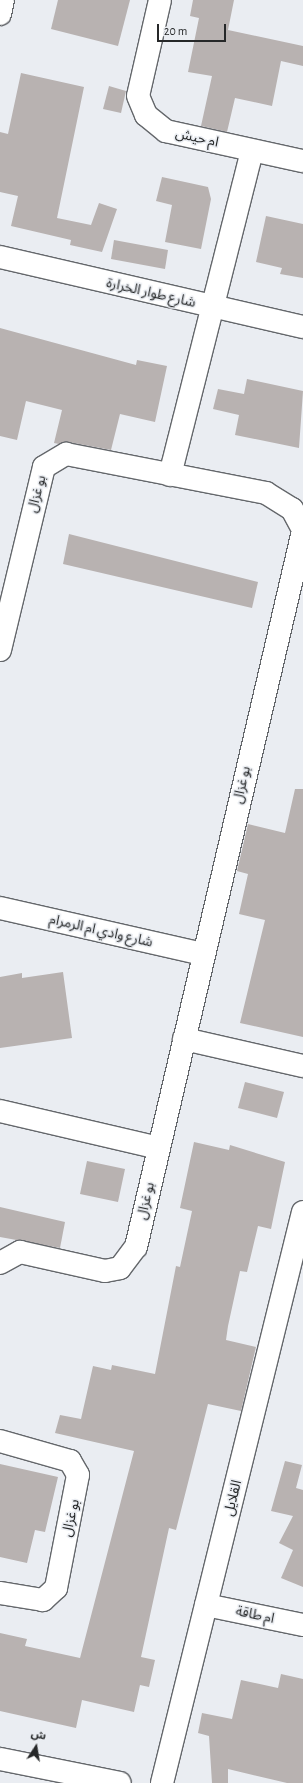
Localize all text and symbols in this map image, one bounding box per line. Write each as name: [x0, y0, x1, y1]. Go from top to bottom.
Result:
scale bar: [159, 16, 228, 42]
text: 20 m: [164, 25, 187, 37]
street label: ام حيش: [174, 125, 220, 151]
street label: شارع طوار الخرارة: [105, 275, 197, 311]
street label: بو غزال: [24, 473, 50, 515]
street label: بو غزال: [230, 765, 254, 805]
street label: شارع وادي ام الرمرام: [48, 911, 154, 951]
street label: بو غزال: [134, 1181, 158, 1221]
street label: القلايل: [220, 1478, 246, 1518]
street label: بو غزال: [59, 1498, 83, 1538]
street label: ام طاقة: [234, 1603, 276, 1627]
north arrow: [16, 1727, 56, 1767]
text: ش: [30, 1728, 47, 1742]

